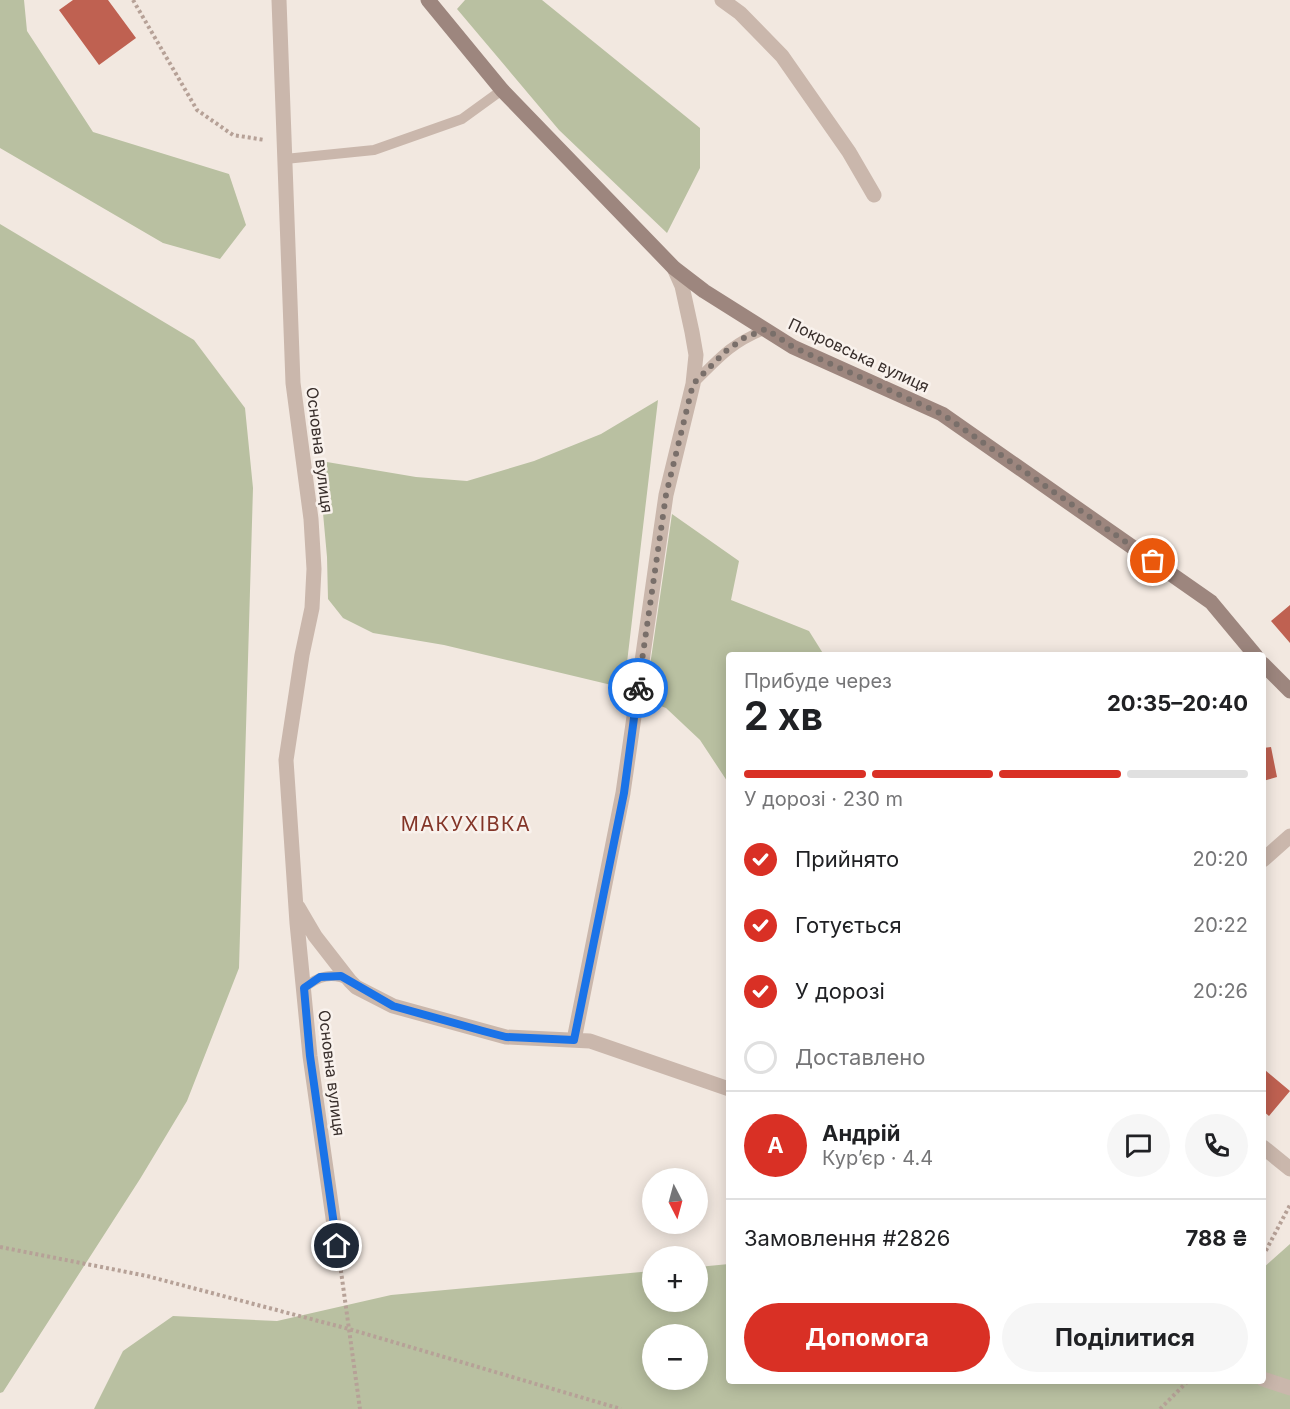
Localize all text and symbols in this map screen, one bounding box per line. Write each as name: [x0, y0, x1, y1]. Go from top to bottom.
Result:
street label: Покровська вулиця: [785, 314, 933, 396]
street label: Основна вулиця: [302, 386, 338, 514]
pin: [1127, 535, 1178, 586]
icon: bag: [1136, 544, 1169, 577]
courier: [608, 658, 668, 718]
text: Прибуде через: [744, 669, 892, 693]
icon: bike: [622, 672, 655, 705]
text: 20:35–20:40: [1107, 690, 1248, 716]
text: 2 хв: [744, 692, 823, 739]
text: У дорозі · 230 m: [744, 787, 903, 811]
district label: МАКУХІВКА: [401, 812, 531, 836]
icon: check: [744, 843, 777, 876]
text: Прийнято: [795, 846, 899, 872]
text: 20:20: [1193, 847, 1248, 871]
icon: check: [744, 909, 777, 942]
text: Готується: [795, 912, 902, 938]
text: 20:22: [1193, 913, 1248, 937]
icon: check: [744, 975, 777, 1008]
text: У дорозі: [795, 978, 885, 1004]
text: 20:26: [1193, 979, 1248, 1003]
street label: Основна вулиця: [314, 1009, 350, 1137]
text: Доставлено: [795, 1044, 926, 1070]
button: chat: [1107, 1114, 1170, 1177]
button: phone: [1185, 1114, 1248, 1177]
text: Андрій: [822, 1120, 900, 1146]
text: А: [767, 1132, 784, 1158]
text: Кур’єр · 4.4: [822, 1146, 933, 1170]
north arrow: [642, 1168, 708, 1234]
map controls: [642, 1168, 708, 1390]
pin: [311, 1220, 362, 1271]
text: Замовлення #2826: [744, 1225, 950, 1251]
text: 788 ₴: [1185, 1225, 1248, 1251]
icon: home: [320, 1229, 353, 1262]
button: +: [642, 1246, 708, 1312]
button: Допомога: [744, 1303, 990, 1372]
button: Поділитися: [1002, 1303, 1248, 1372]
button: −: [642, 1324, 708, 1390]

